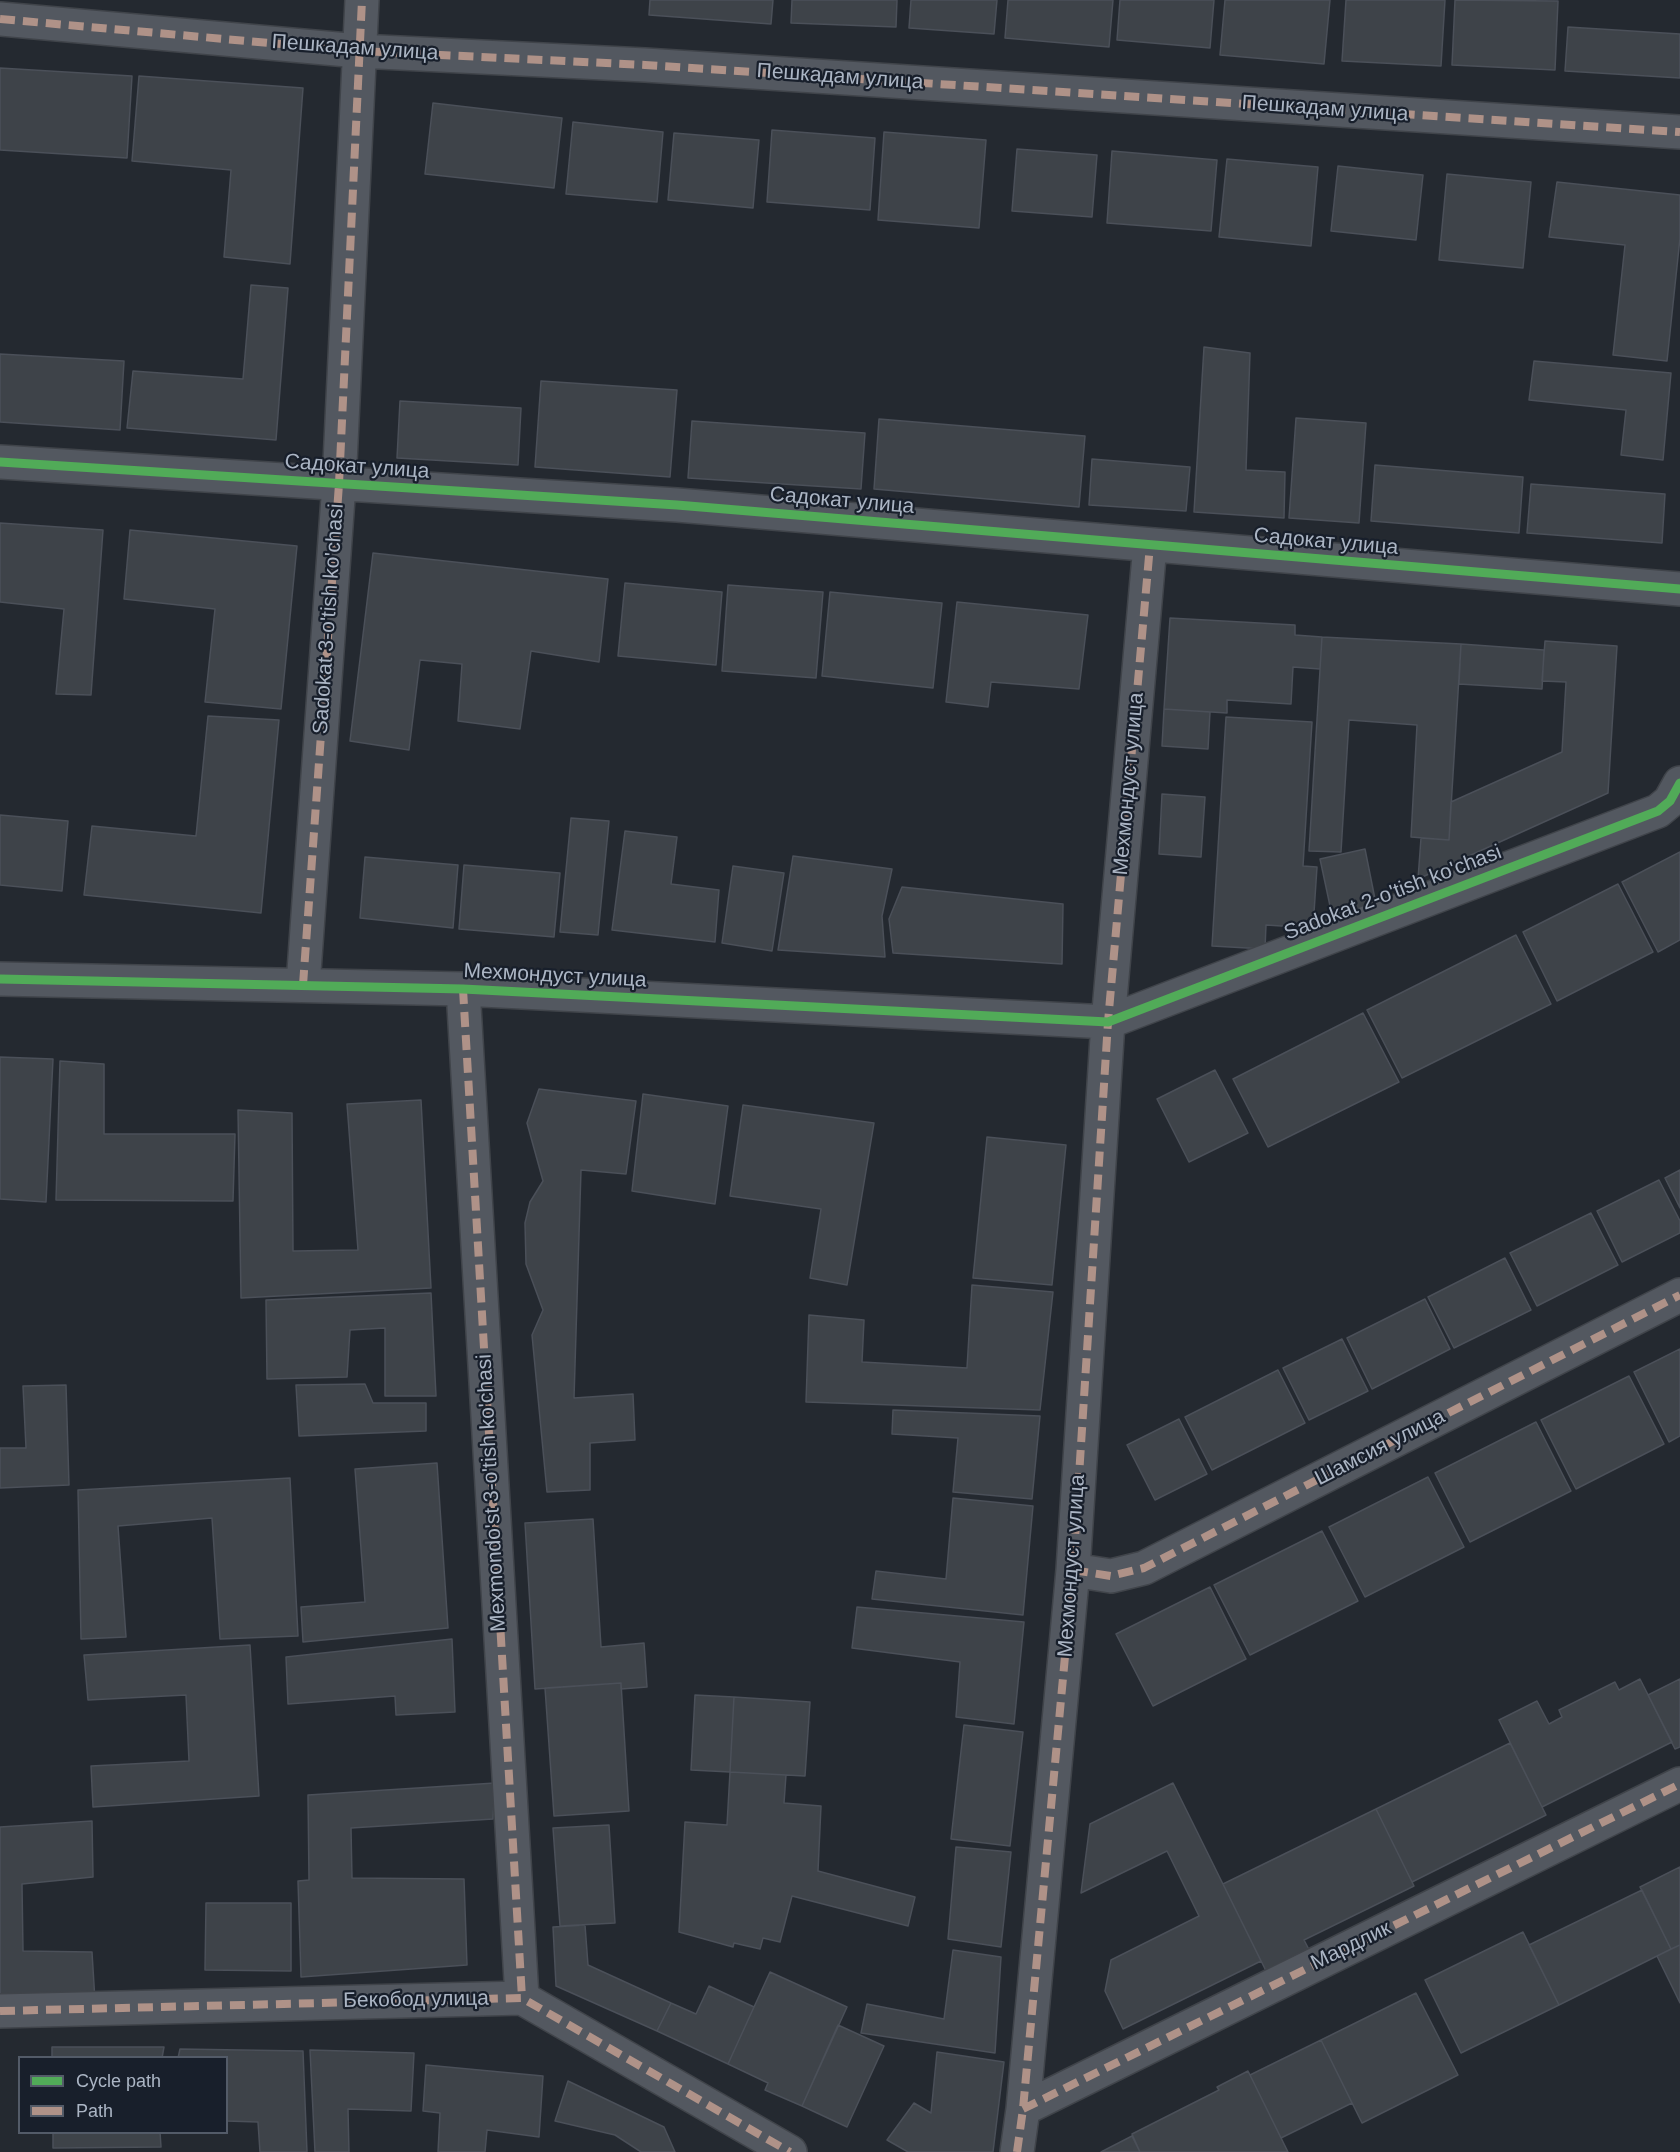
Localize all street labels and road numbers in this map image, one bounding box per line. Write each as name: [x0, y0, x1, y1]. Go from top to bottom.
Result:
street label: Пешкадам улица: [271, 30, 439, 66]
street label: Пешкадам улица: [756, 59, 924, 95]
street label: Пешкадам улица: [1241, 91, 1409, 127]
street label: Садокат улица: [284, 449, 430, 485]
street label: Садокат улица: [769, 482, 915, 520]
street label: Sadokat 3-o'tish ko'chasi: [308, 503, 350, 735]
street label: Садокат улица: [1253, 523, 1399, 561]
street label: Мехмондуст улица: [1108, 692, 1150, 876]
street label: Sadokat 2-o'tish ko'chasi: [1281, 840, 1505, 946]
street label: Мехмондуст улица: [463, 959, 647, 993]
street label: Mexmondo'st 3-o'tish ko'chasi: [472, 1353, 512, 1633]
street label: Шамсия улица: [1311, 1404, 1449, 1492]
street label: Мехмондуст улица: [1053, 1474, 1091, 1658]
street label: Мардлик: [1307, 1916, 1395, 1976]
street label: Бекобод улица: [343, 1986, 489, 2014]

